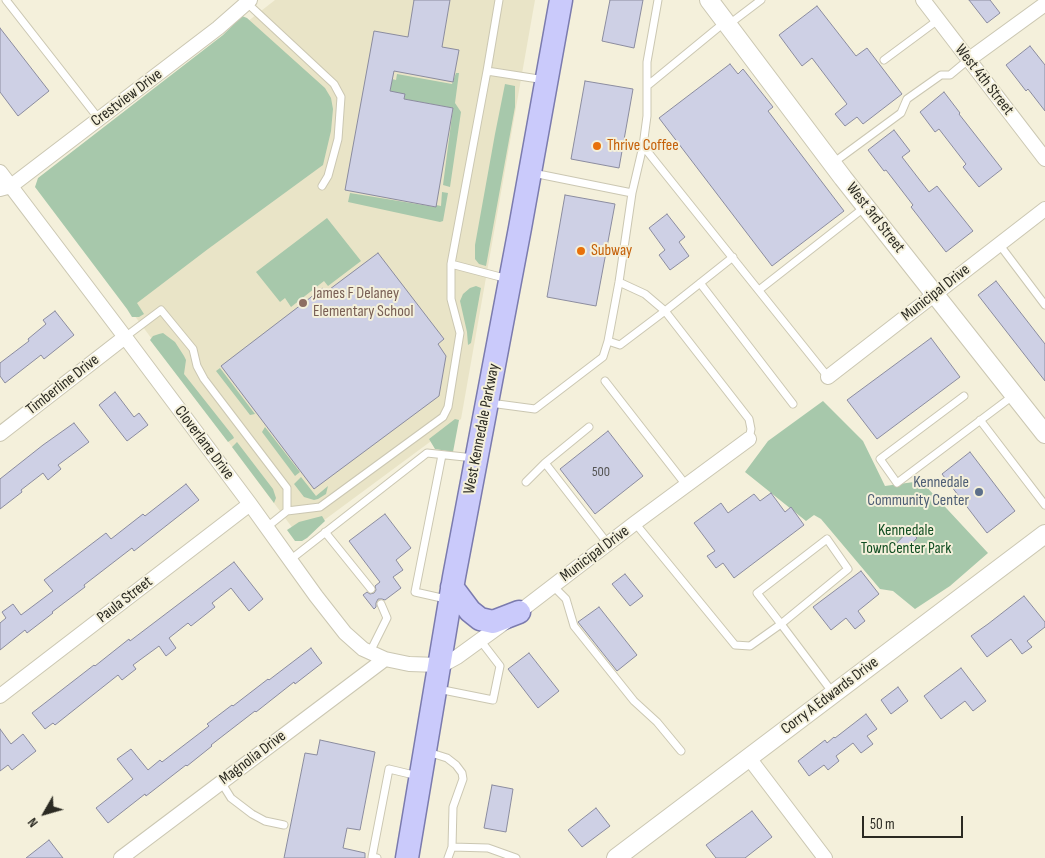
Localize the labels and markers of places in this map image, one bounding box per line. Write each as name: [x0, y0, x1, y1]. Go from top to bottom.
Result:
place label: Thrive Coffee: [607, 136, 679, 156]
marker: Thrive Coffee: [591, 140, 603, 152]
place label: Subway: [591, 241, 632, 261]
marker: Subway: [575, 245, 587, 257]
place label: James F Delaney Elementary School: [313, 284, 413, 322]
marker: James F Delaney Elementary School: [297, 297, 309, 309]
place label: Kennedale Community Center: [867, 473, 969, 511]
marker: Kennedale Community Center: [973, 486, 985, 498]

